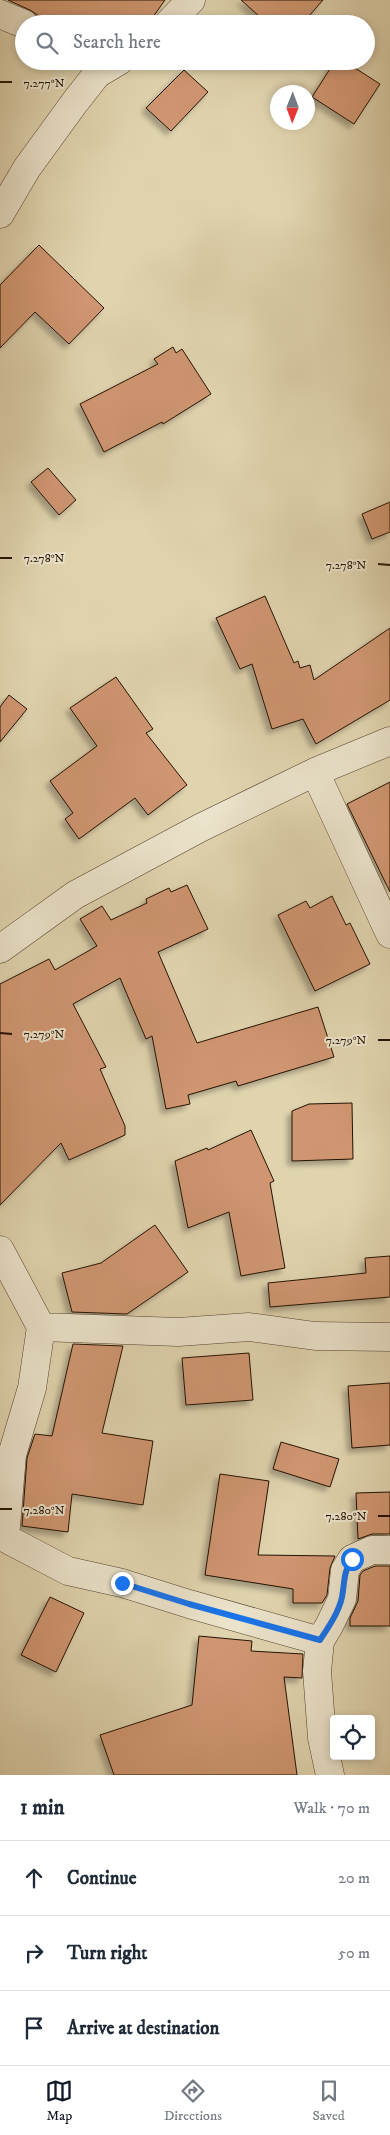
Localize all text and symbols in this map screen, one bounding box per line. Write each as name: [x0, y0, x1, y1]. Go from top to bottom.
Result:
search box: [15, 15, 375, 70]
icon: search: [33, 29, 61, 57]
text: Search here: [73, 31, 161, 54]
text: 7.277°N: [23, 76, 65, 91]
north arrow: [270, 85, 315, 130]
text: 7.278°N: [24, 551, 65, 566]
text: 7.278°N: [326, 558, 367, 573]
text: 7.279°N: [24, 1027, 64, 1042]
text: 7.279°N: [326, 1033, 366, 1048]
text: 7.280°N: [23, 1503, 65, 1518]
text: 7.280°N: [325, 1509, 367, 1524]
route start: [341, 1548, 364, 1571]
route end: [111, 1572, 134, 1595]
map controls: [330, 1715, 375, 1760]
button: locate: [330, 1715, 375, 1760]
text: 1 min: [20, 1795, 64, 1821]
text: Walk · 70 m: [294, 1798, 370, 1818]
icon: ahead: [20, 1864, 48, 1892]
text: Continue: [67, 1867, 137, 1890]
text: 20 m: [338, 1868, 370, 1888]
icon: right: [20, 1939, 48, 1967]
text: Turn right: [67, 1942, 147, 1965]
text: 50 m: [338, 1943, 370, 1963]
icon: arrive: [20, 2014, 48, 2042]
text: Arrive at destination: [67, 2017, 219, 2040]
tab: Map: [45, 2077, 73, 2125]
tab: Directions: [164, 2077, 222, 2125]
tab: Saved: [313, 2077, 345, 2125]

